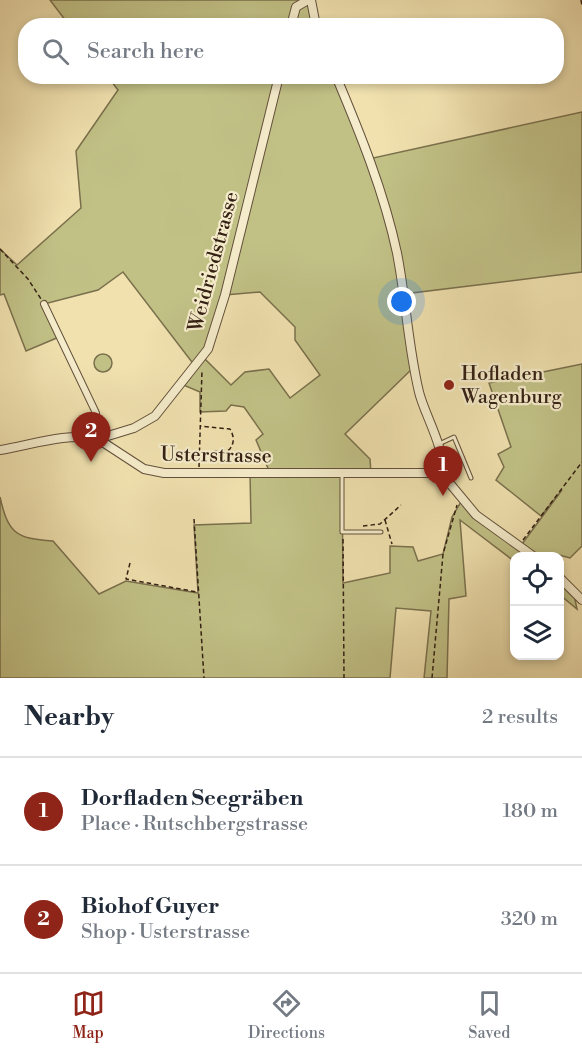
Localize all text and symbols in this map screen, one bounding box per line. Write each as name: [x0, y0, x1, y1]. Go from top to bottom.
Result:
search box: [18, 18, 564, 84]
icon: search: [39, 35, 72, 68]
text: Search here: [87, 38, 204, 65]
street label: Weidriedstrasse: [183, 189, 245, 336]
your location: [387, 287, 416, 316]
place label: Hofladen Wagenburg: [460, 362, 562, 410]
marker: Hofladen Wagenburg: [442, 378, 456, 392]
pin: 2: [72, 412, 110, 462]
street label: Usterstrasse: [160, 443, 272, 469]
pin: 1: [424, 446, 462, 496]
map controls: [510, 552, 564, 660]
button: locate: [510, 552, 564, 606]
button: layers: [510, 606, 564, 660]
text: Nearby: [24, 701, 114, 733]
text: 2 results: [482, 705, 558, 730]
text: Dorfladen Seegräben: [81, 785, 303, 812]
text: 1: [39, 799, 48, 824]
text: 180 m: [503, 799, 558, 824]
text: Place · Rutschbergstrasse: [81, 812, 308, 837]
text: Biohof Guyer: [81, 893, 219, 920]
text: 2: [37, 907, 50, 932]
text: 320 m: [501, 907, 558, 932]
text: Shop · Usterstrasse: [81, 920, 250, 945]
tab: Map: [72, 987, 105, 1043]
tab: Directions: [248, 987, 325, 1043]
tab: Saved: [468, 987, 510, 1043]

